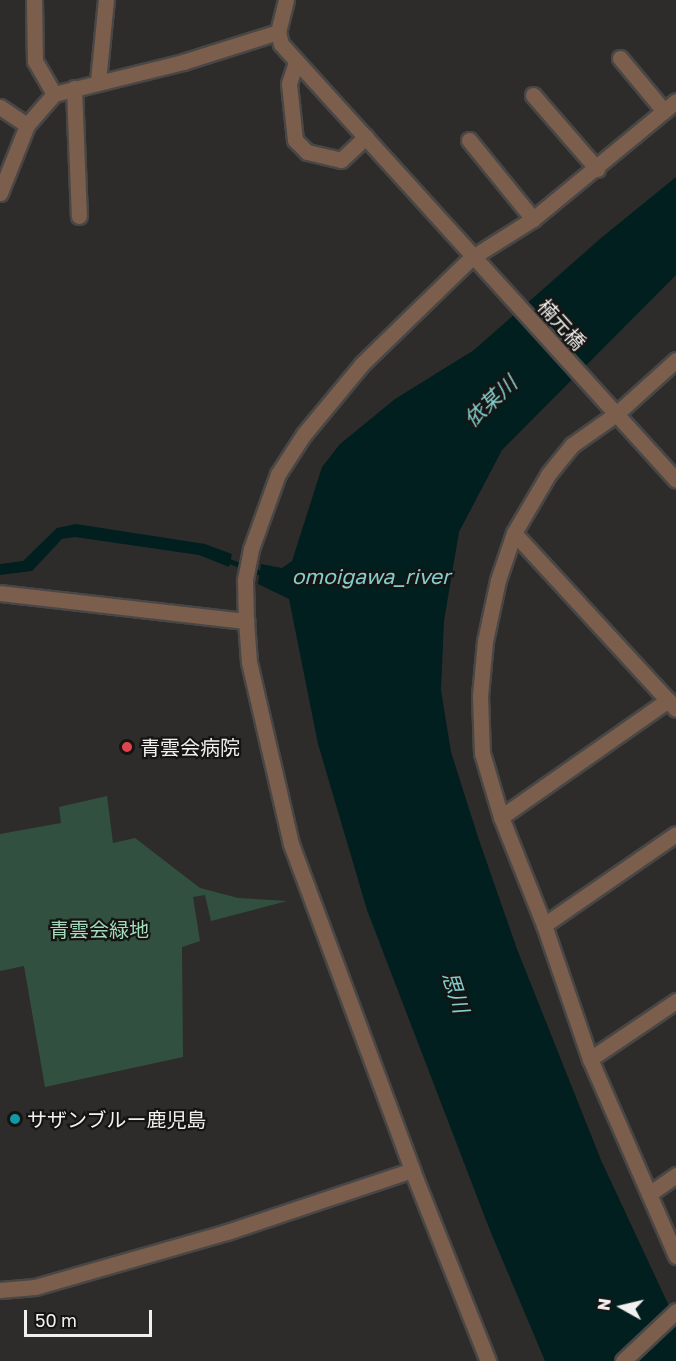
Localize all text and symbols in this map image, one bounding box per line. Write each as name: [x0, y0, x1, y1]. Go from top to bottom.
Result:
street label: 楠元橋: [533, 294, 591, 354]
water label: 依某川: [458, 370, 522, 432]
water label: omoigawa_river: [292, 563, 450, 589]
place label: 青雲会病院: [140, 735, 240, 759]
marker: 青雲会病院: [118, 738, 136, 756]
park label: 青雲会緑地: [49, 917, 149, 941]
water label: 思川: [438, 968, 474, 1016]
place label: サザンブルー鹿児島: [27, 1107, 207, 1131]
marker: サザンブルー鹿児島: [8, 1112, 22, 1126]
north arrow: [592, 1277, 652, 1337]
text: N: [593, 1297, 615, 1312]
scale bar: [27, 1298, 154, 1336]
text: 50 m: [35, 1309, 77, 1331]

